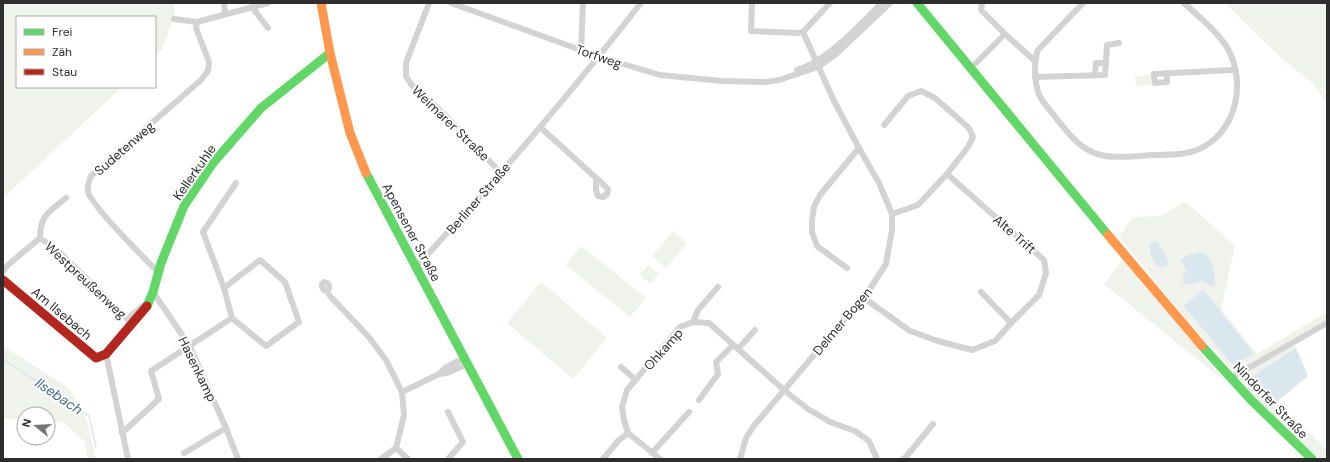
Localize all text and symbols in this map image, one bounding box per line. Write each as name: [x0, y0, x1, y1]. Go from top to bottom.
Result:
legend: [16, 16, 156, 88]
text: Frei: [52, 24, 72, 40]
street label: Torfweg: [574, 41, 624, 72]
text: Zäh: [52, 44, 72, 60]
text: Stau: [52, 64, 77, 80]
street label: Weimarer Straße: [408, 82, 493, 165]
street label: Sudetenweg: [91, 118, 158, 179]
street label: Kellerkuhle: [169, 141, 220, 204]
street label: Berliner Straße: [443, 159, 514, 238]
street label: Apensener Straße: [378, 180, 445, 284]
street label: Alte Trift: [990, 211, 1040, 258]
street label: Westpreußenweg: [41, 238, 130, 323]
street label: Am Ilsebach: [28, 283, 95, 344]
street label: Delmer Bogen: [809, 284, 876, 359]
street label: Ohkamp: [640, 325, 687, 374]
street label: Hasenkamp: [174, 334, 221, 405]
street label: Nindorfer Straße: [1230, 358, 1312, 442]
water label: Ilsebach: [32, 374, 86, 418]
north arrow: [16, 406, 56, 446]
text: N: [19, 417, 34, 429]

